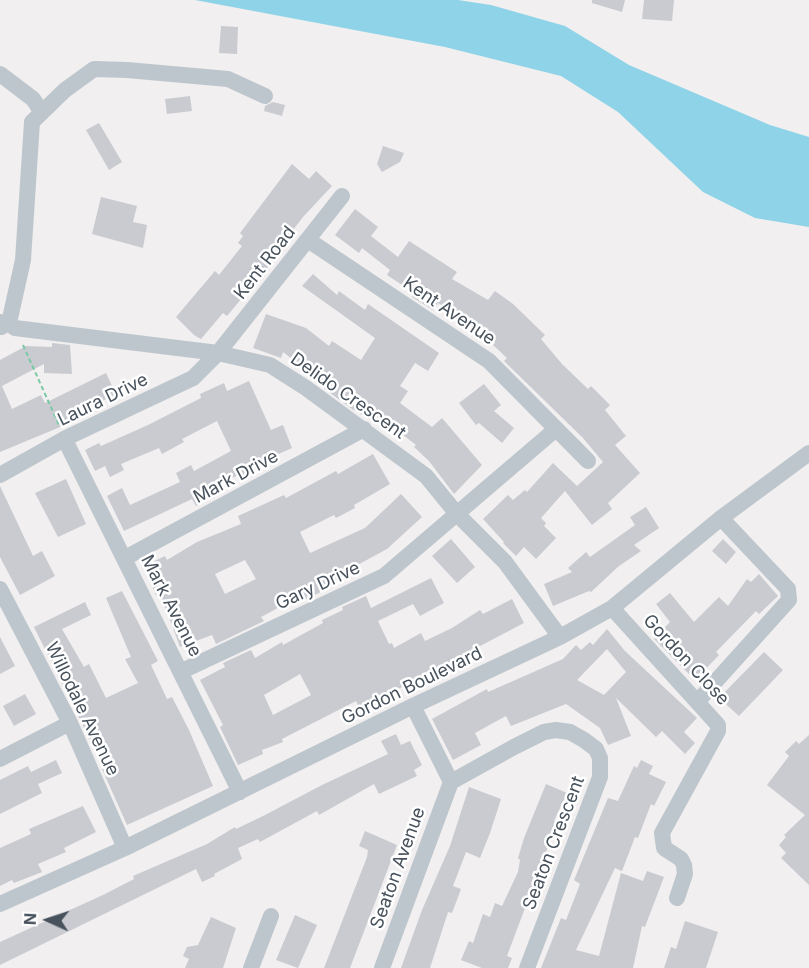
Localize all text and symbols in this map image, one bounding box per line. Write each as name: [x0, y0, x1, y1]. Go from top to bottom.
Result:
street label: Kent Road: [230, 222, 300, 304]
street label: Kent Avenue: [399, 272, 499, 350]
street label: Delido Crescent: [286, 348, 410, 444]
street label: Laura Drive: [54, 369, 152, 431]
street label: Mark Drive: [190, 446, 282, 508]
street label: Mark Avenue: [136, 551, 206, 661]
street label: Gary Drive: [272, 557, 364, 615]
street label: Gordon Close: [638, 610, 734, 710]
street label: Willodale Avenue: [40, 639, 124, 779]
street label: Gordon Boulevard: [338, 643, 486, 729]
street label: Seaton Crescent: [519, 773, 589, 913]
street label: Seaton Avenue: [366, 804, 430, 932]
north arrow: [18, 890, 78, 950]
text: N: [20, 912, 40, 926]

